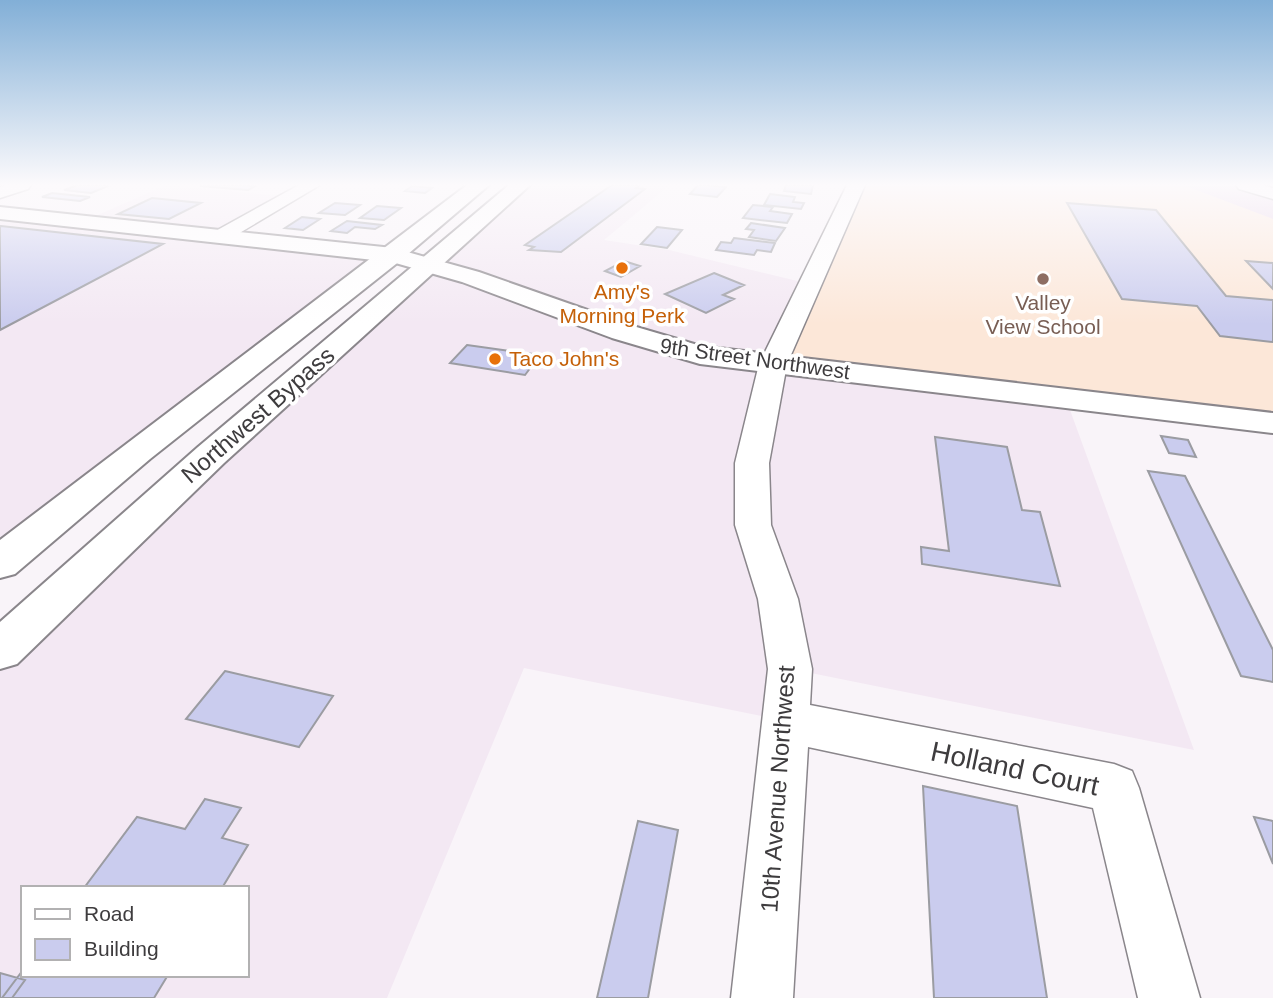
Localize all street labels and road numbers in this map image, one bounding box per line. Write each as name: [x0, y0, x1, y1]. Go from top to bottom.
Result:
street label: 9th Street Northwest: [659, 334, 852, 383]
street label: Northwest Bypass: [176, 341, 340, 488]
street label: 10th Avenue Northwest: [755, 664, 800, 913]
street label: Holland Court: [928, 736, 1102, 801]

